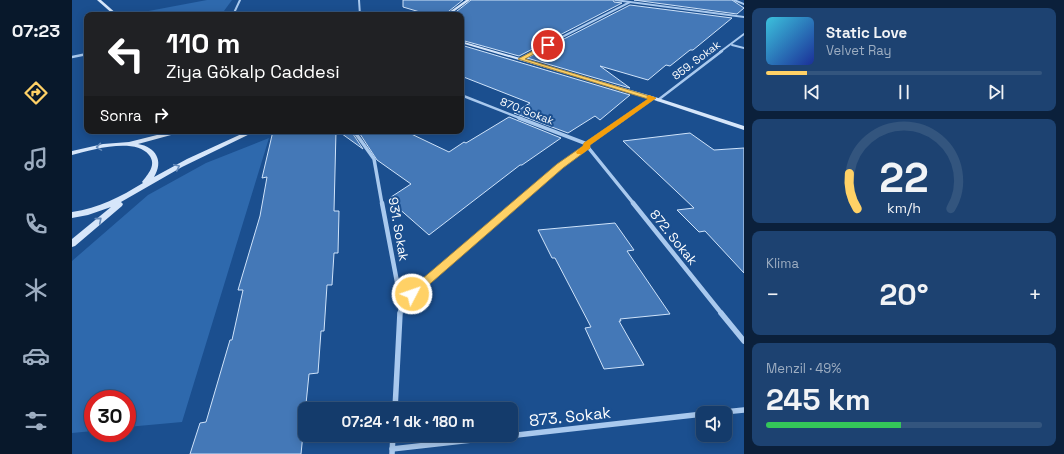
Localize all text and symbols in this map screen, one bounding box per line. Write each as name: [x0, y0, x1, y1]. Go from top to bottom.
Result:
text: 07:23: [12, 19, 60, 42]
text: Static Love: [826, 23, 907, 42]
text: 110 m: [166, 25, 240, 61]
icon: left: [100, 28, 152, 80]
pin: [531, 28, 565, 62]
icon: arrive: [537, 34, 559, 56]
street label: 859. Sokak: [669, 37, 723, 83]
text: Velvet Ray: [826, 42, 891, 59]
text: Ziya Gökalp Caddesi: [166, 60, 340, 83]
icon: directions: [22, 79, 50, 107]
icon: previous: [801, 81, 823, 103]
icon: pause: [893, 81, 915, 103]
icon: next: [985, 81, 1007, 103]
street label: 870. Sokak: [498, 94, 556, 128]
icon: right: [150, 104, 172, 126]
text: Sonra: [100, 106, 142, 125]
one-way arrow: [96, 142, 103, 150]
icon: music: [22, 145, 50, 173]
text: 22: [879, 151, 929, 204]
one-way arrow: [173, 164, 181, 172]
street label: 931. Sokak: [385, 196, 412, 262]
text: km/h: [887, 199, 921, 217]
street label: 872. Sokak: [646, 206, 701, 269]
icon: phone: [22, 210, 50, 238]
one-way arrow: [95, 218, 102, 225]
text: Klima: [766, 255, 799, 272]
position arrow: [391, 273, 433, 315]
text: 20°: [879, 275, 929, 314]
icon: climate: [22, 276, 50, 304]
text: −: [766, 280, 780, 308]
text: +: [1028, 280, 1042, 308]
icon: car: [22, 342, 50, 370]
text: Menzil · 49%: [766, 360, 841, 377]
text: 245 km: [766, 380, 871, 419]
speed limit sign: 30: [84, 390, 136, 442]
street label: 873. Sokak: [528, 402, 612, 431]
map controls: [696, 406, 732, 442]
button: sound: [696, 406, 732, 442]
icon: filters: [22, 407, 50, 435]
text: 07:24 · 1 dk · 180 m: [342, 412, 474, 431]

